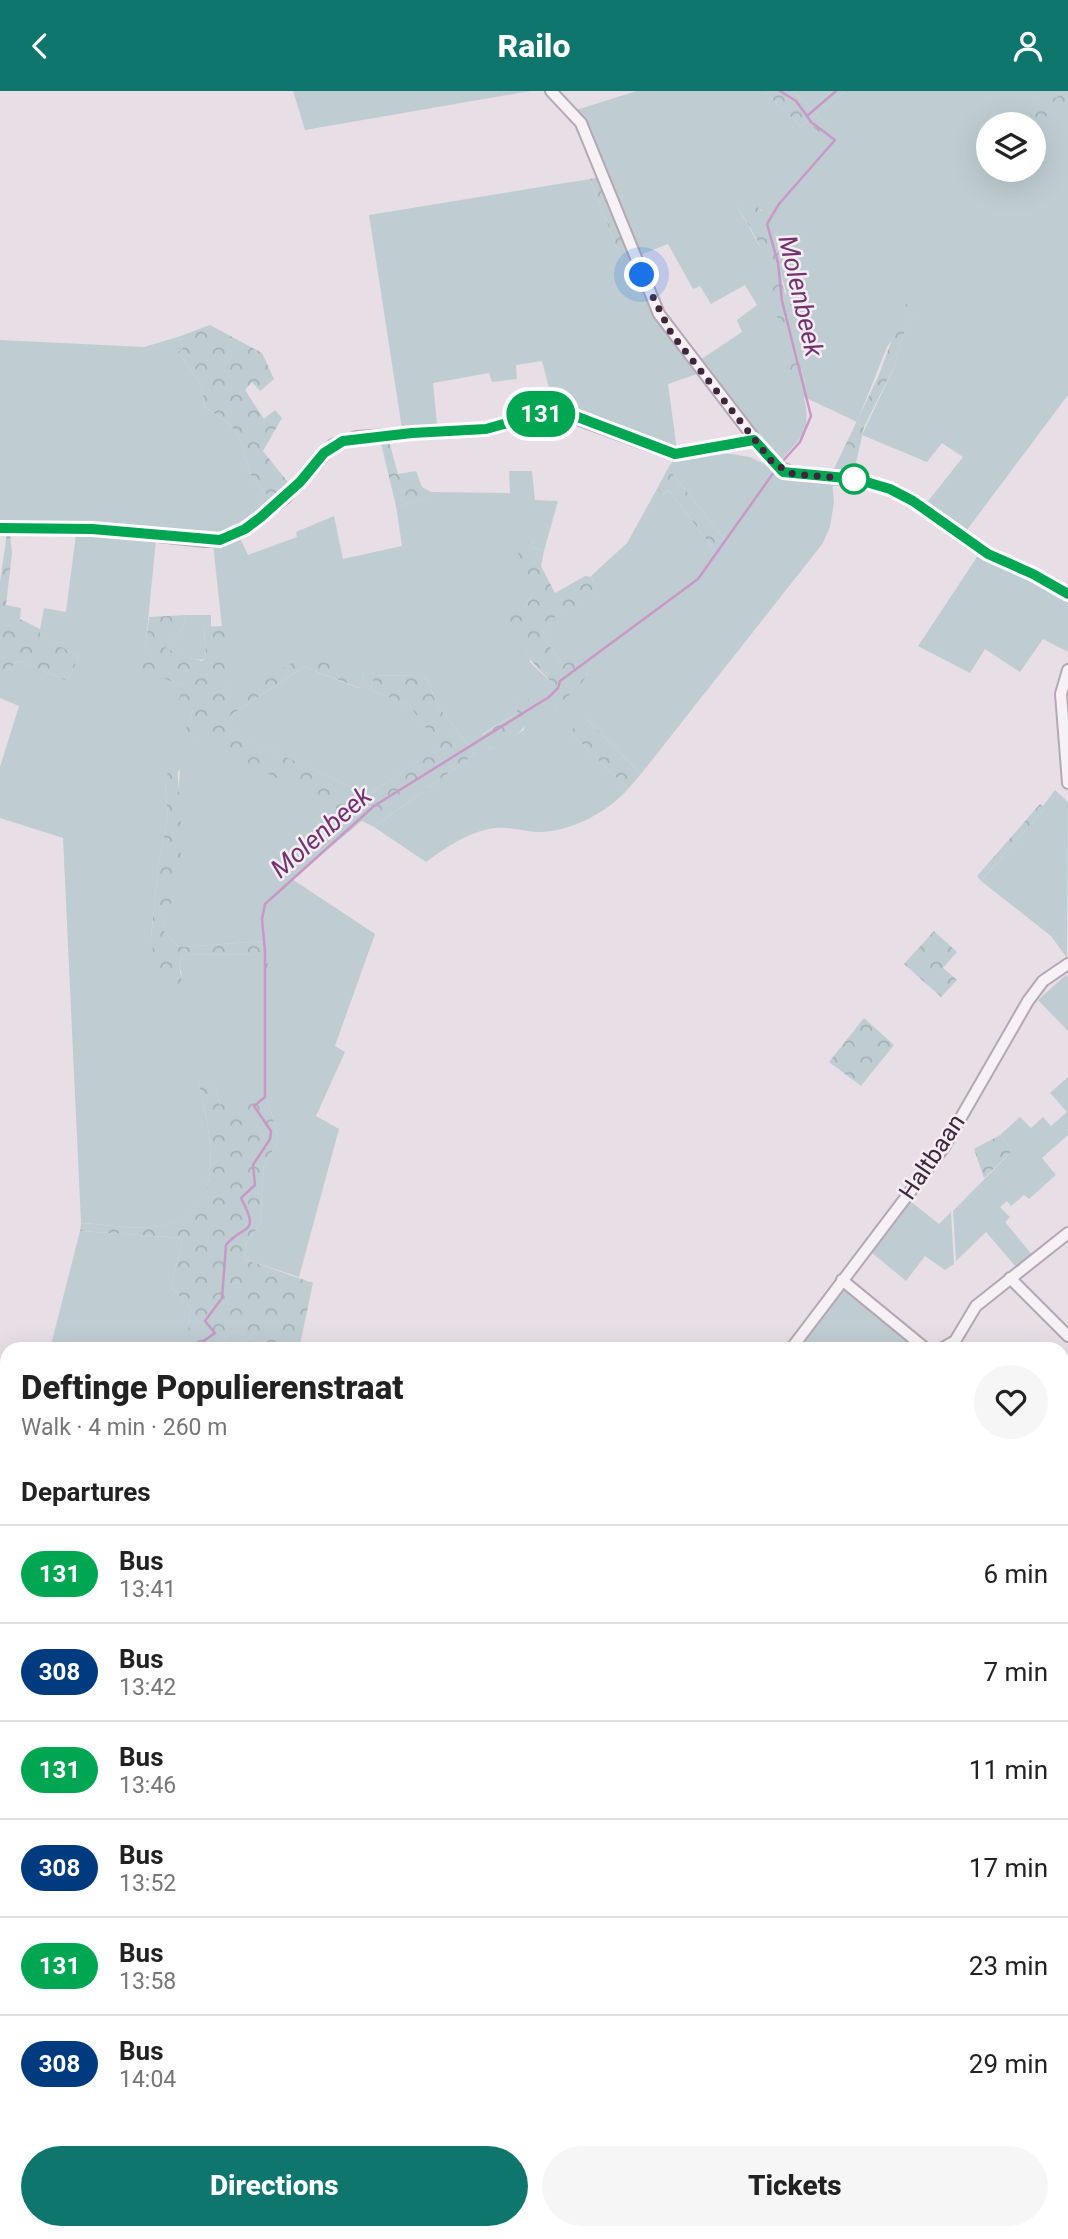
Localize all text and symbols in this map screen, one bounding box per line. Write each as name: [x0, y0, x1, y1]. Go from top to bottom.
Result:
icon: back: [21, 27, 59, 65]
text: Railo: [497, 27, 571, 65]
icon: person: [1009, 27, 1047, 65]
map controls: [976, 112, 1046, 182]
button: layers: [976, 112, 1046, 182]
water label: Molenbeek: [772, 232, 830, 361]
your location: [624, 257, 659, 292]
line badge: 131: [501, 391, 581, 437]
text: 131: [520, 400, 562, 428]
unlabelled marker: [839, 464, 869, 494]
water label: Molenbeek: [265, 779, 378, 884]
street label: Haltbaan: [893, 1109, 971, 1205]
button: heart: [974, 1365, 1048, 1439]
text: Deftinge Populierenstraat: [21, 1368, 404, 1407]
text: Walk · 4 min · 260 m: [21, 1414, 227, 1441]
text: Departures: [21, 1477, 151, 1507]
text: Bus: [119, 1546, 164, 1576]
text: 6 min: [983, 1559, 1048, 1589]
text: 131: [39, 1560, 80, 1588]
text: 13:41: [119, 1576, 176, 1603]
text: Bus: [119, 1644, 164, 1674]
text: 7 min: [983, 1657, 1048, 1687]
text: 308: [39, 1658, 80, 1686]
text: 13:42: [119, 1674, 176, 1701]
text: Bus: [119, 1742, 164, 1772]
text: 11 min: [969, 1755, 1048, 1785]
text: 131: [39, 1756, 80, 1784]
text: 13:46: [119, 1772, 176, 1799]
text: Bus: [119, 1840, 164, 1870]
text: 17 min: [969, 1853, 1048, 1883]
text: 308: [39, 1854, 80, 1882]
text: 13:52: [119, 1870, 176, 1897]
text: Bus: [119, 1938, 164, 1968]
text: 23 min: [969, 1951, 1048, 1981]
text: 131: [39, 1952, 80, 1980]
text: 13:58: [119, 1968, 176, 1995]
text: Bus: [119, 2036, 164, 2066]
text: 29 min: [969, 2049, 1048, 2079]
text: 308: [39, 2050, 80, 2078]
text: 14:04: [119, 2066, 176, 2093]
button: Directions: [21, 2146, 528, 2226]
button: Tickets: [542, 2146, 1048, 2226]

